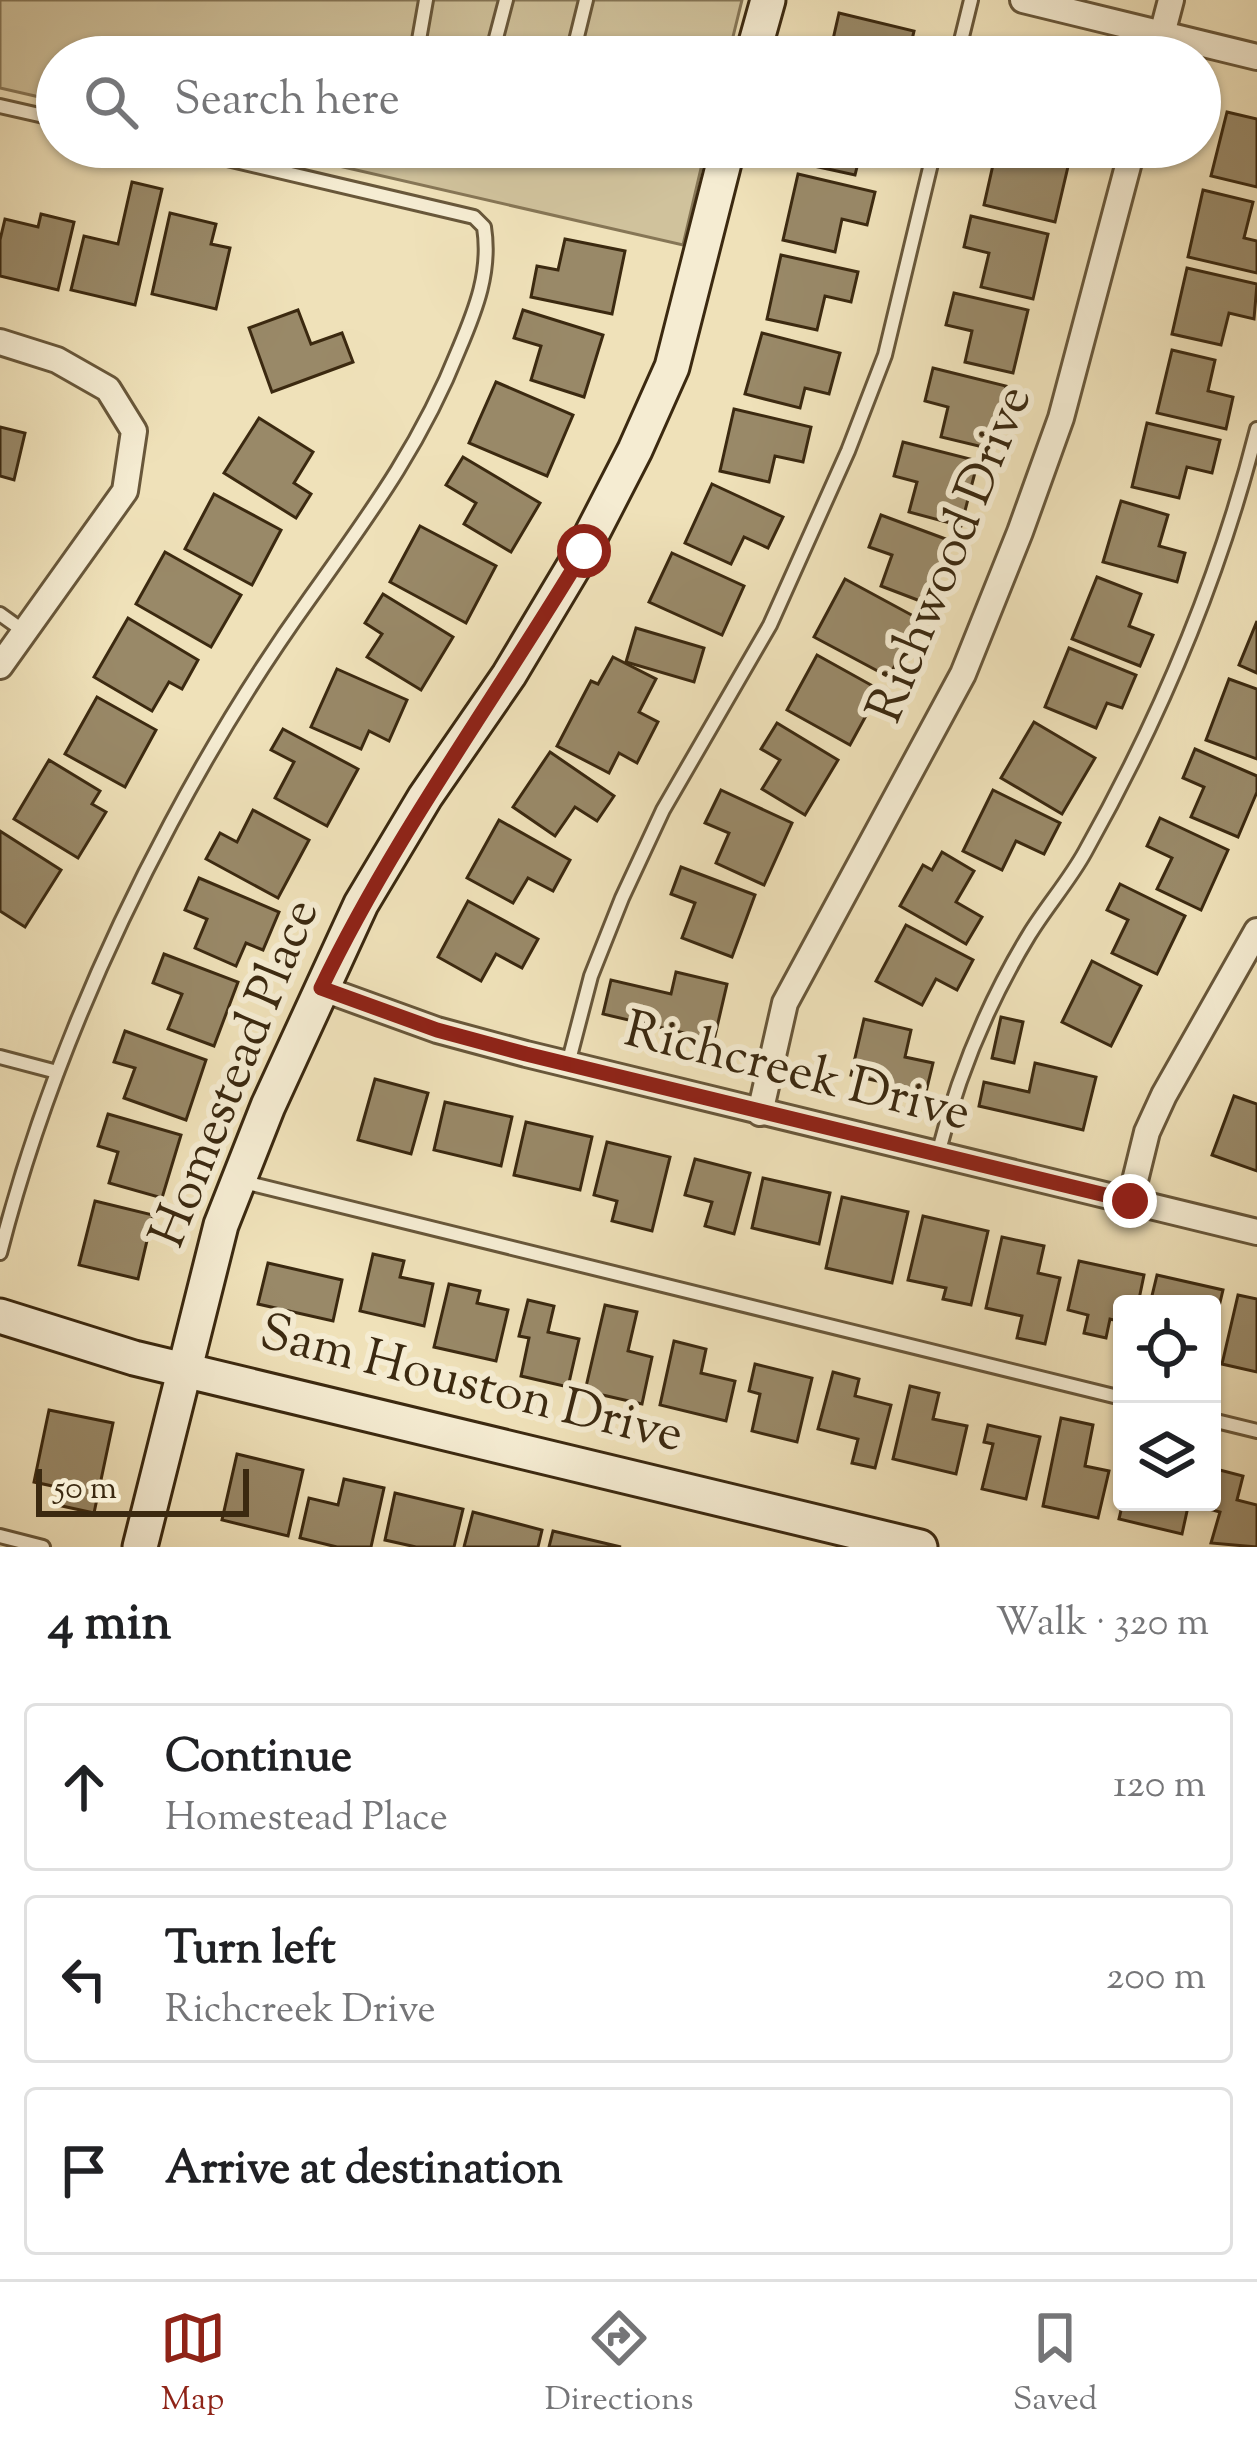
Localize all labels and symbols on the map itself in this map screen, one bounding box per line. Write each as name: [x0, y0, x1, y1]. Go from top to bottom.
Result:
street label: Richwood Drive: [851, 375, 1053, 735]
route start: [557, 524, 611, 578]
street label: Homestead Place: [134, 889, 340, 1259]
street label: Richcreek Drive: [616, 996, 978, 1152]
route end: [1103, 1174, 1157, 1228]
street label: Sam Houston Drive: [252, 1298, 690, 1474]
scale bar: [36, 1463, 249, 1516]

